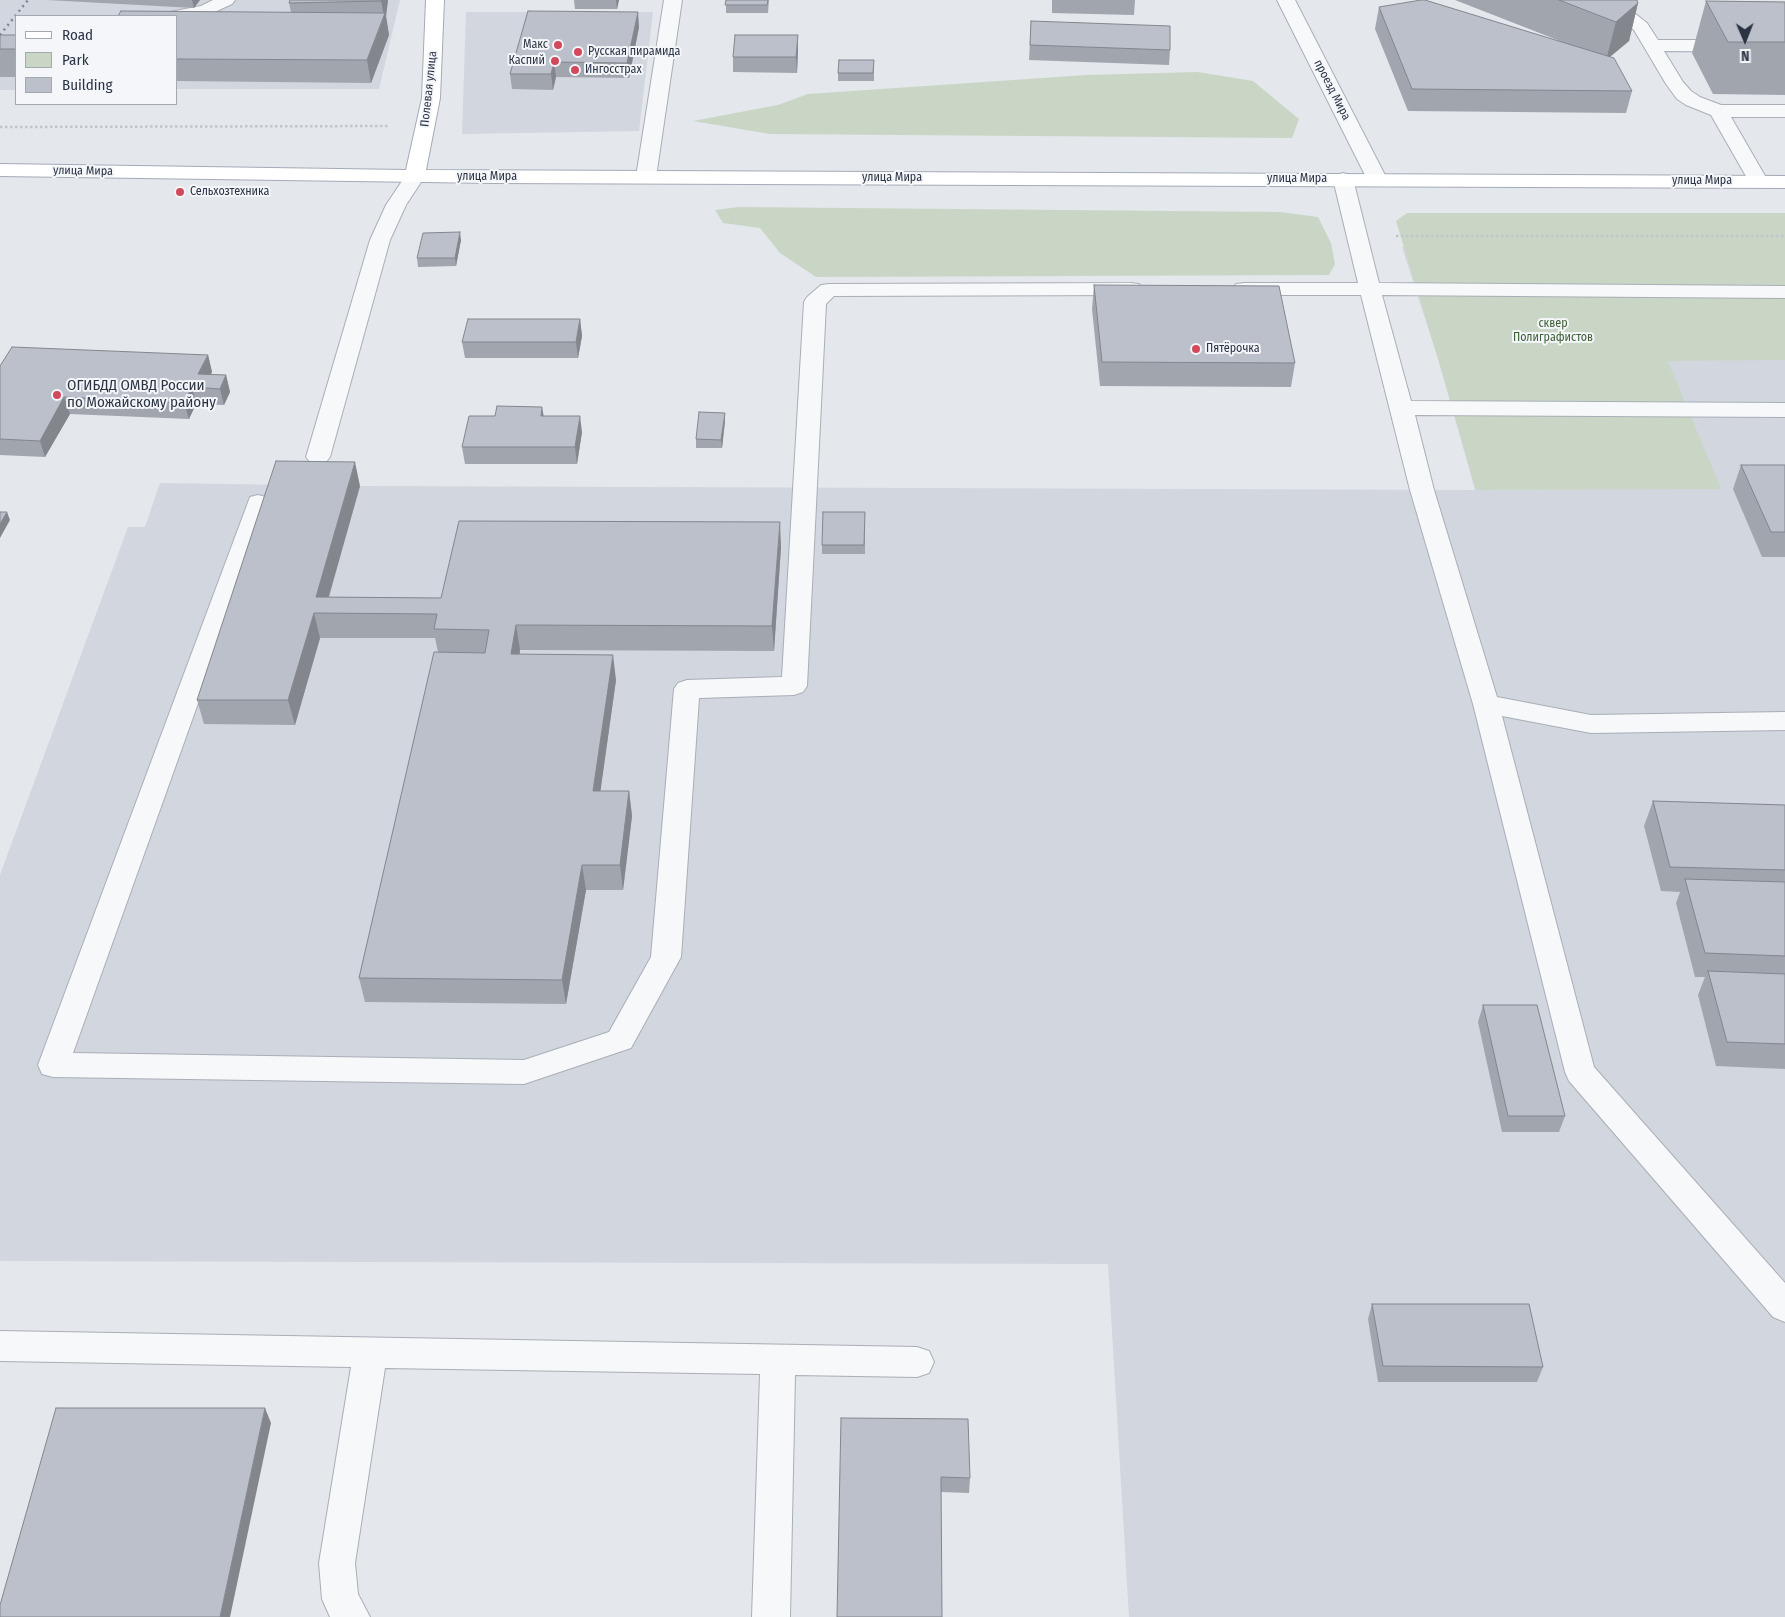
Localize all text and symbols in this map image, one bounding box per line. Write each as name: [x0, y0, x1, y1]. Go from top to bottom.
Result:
legend: [15, 15, 178, 105]
north arrow: [1720, 15, 1770, 65]
text: Road: [62, 26, 93, 44]
place label: Макс: [523, 38, 548, 52]
marker: Макс: [552, 39, 564, 51]
place label: Русская пирамида: [588, 45, 680, 59]
marker: Русская пирамида: [572, 46, 584, 58]
text: N: [1741, 47, 1750, 64]
street label: Полевая улица: [418, 50, 440, 128]
text: Park: [62, 51, 89, 69]
place label: Каспий: [508, 54, 545, 68]
marker: Каспий: [549, 55, 561, 67]
street label: проезд Мира: [1311, 57, 1353, 123]
place label: Ингосстрах: [585, 63, 642, 77]
marker: Ингосстрах: [569, 64, 581, 76]
text: Building: [62, 76, 113, 94]
street label: улица Мира: [53, 163, 113, 179]
street label: улица Мира: [457, 170, 517, 184]
street label: улица Мира: [862, 171, 922, 185]
street label: улица Мира: [1267, 172, 1327, 186]
street label: улица Мира: [1672, 174, 1732, 188]
place label: Сельхозтехника: [190, 185, 269, 199]
marker: Сельхозтехника: [174, 186, 186, 198]
park label: сквер Полиграфистов: [1513, 317, 1593, 345]
place label: Пятёрочка: [1206, 342, 1260, 356]
marker: Пятёрочка: [1190, 343, 1202, 355]
place label: ОГИБДД ОМВД России по Можайскому району: [67, 377, 216, 412]
marker: ОГИБДД ОМВД России по Можайскому району: [51, 389, 63, 401]

